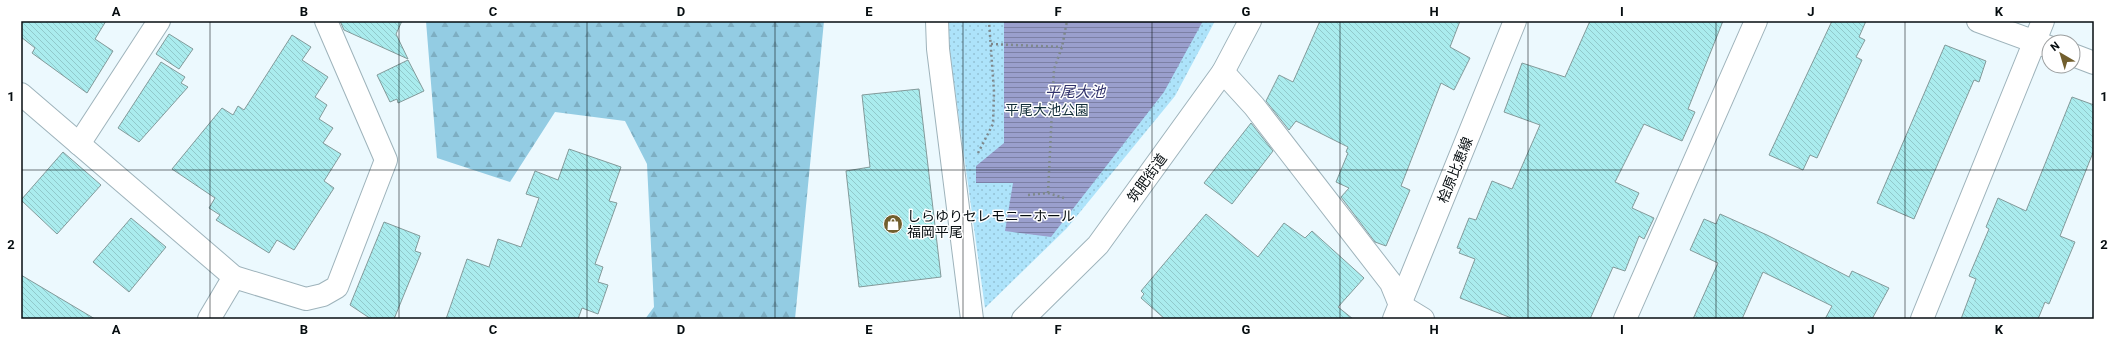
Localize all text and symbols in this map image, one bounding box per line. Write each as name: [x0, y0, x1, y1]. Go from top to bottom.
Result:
text: A: [112, 4, 121, 19]
text: B: [300, 4, 308, 19]
text: C: [489, 4, 498, 19]
text: D: [677, 4, 685, 19]
text: E: [865, 4, 873, 19]
text: F: [1054, 4, 1062, 19]
text: G: [1242, 4, 1251, 19]
text: H: [1429, 4, 1439, 19]
text: I: [1620, 4, 1624, 19]
text: J: [1807, 4, 1815, 19]
text: K: [1995, 4, 2004, 19]
north arrow: [2041, 34, 2081, 74]
text: N: [2048, 39, 2062, 54]
water label: 平尾大池: [1045, 83, 1107, 101]
text: 1: [7, 89, 15, 104]
text: 1: [2100, 89, 2108, 104]
park label: 平尾大池公園: [1005, 102, 1089, 118]
street label: 桧原比恵線: [1434, 135, 1476, 205]
street label: 筑肥街道: [1124, 151, 1170, 205]
place label: しらゆりセレモニーホール 福岡平尾: [907, 208, 1075, 240]
shop icon: しらゆりセレモニーホール 福岡平尾: [882, 213, 904, 235]
text: 2: [7, 237, 15, 252]
text: 2: [2100, 237, 2108, 252]
text: A: [112, 322, 121, 337]
text: B: [300, 322, 308, 337]
text: C: [489, 322, 498, 337]
text: D: [677, 322, 685, 337]
text: E: [865, 322, 873, 337]
text: F: [1054, 322, 1062, 337]
text: G: [1242, 322, 1251, 337]
text: H: [1429, 322, 1439, 337]
text: I: [1620, 322, 1624, 337]
text: J: [1807, 322, 1815, 337]
text: K: [1995, 322, 2004, 337]

